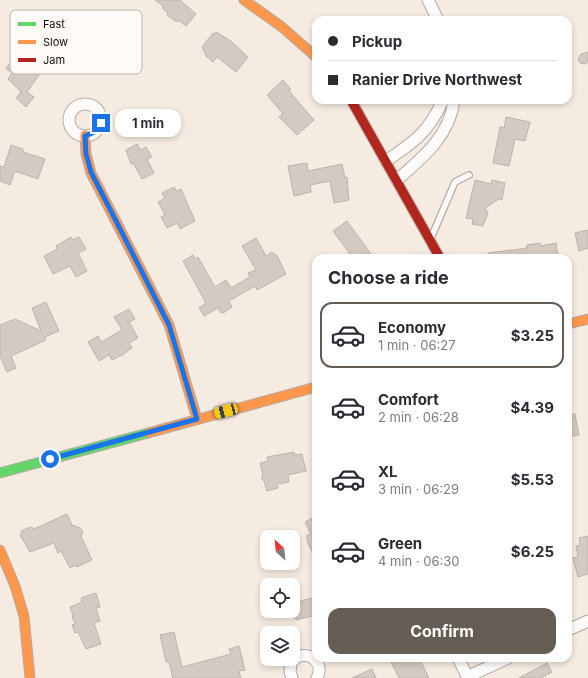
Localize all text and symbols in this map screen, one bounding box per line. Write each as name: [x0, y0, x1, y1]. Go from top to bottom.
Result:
legend: [10, 10, 142, 74]
text: Fast: [43, 17, 65, 31]
text: Pickup: [352, 32, 402, 51]
text: Slow: [43, 35, 68, 49]
text: Jam: [43, 53, 65, 67]
text: Ranier Drive Northwest: [352, 70, 522, 89]
callout: 1 min: [115, 109, 181, 137]
route end: [92, 114, 110, 132]
text: 1 min: [132, 115, 164, 131]
text: Choose a ride: [328, 267, 449, 288]
icon: car: [330, 317, 366, 353]
text: Economy: [378, 318, 446, 337]
text: $3.25: [511, 326, 554, 345]
text: 1 min · 06:27: [378, 337, 456, 353]
icon: car: [330, 389, 366, 425]
text: Comfort: [378, 390, 439, 409]
text: $4.39: [510, 398, 554, 417]
car: [213, 402, 239, 420]
text: 2 min · 06:28: [378, 409, 459, 425]
route start: [41, 450, 59, 468]
icon: car: [330, 461, 366, 497]
text: XL: [378, 462, 398, 481]
text: $5.53: [511, 470, 554, 489]
text: 3 min · 06:29: [378, 481, 459, 497]
north arrow: [260, 530, 300, 570]
map controls: [260, 530, 300, 666]
icon: car: [330, 533, 366, 569]
text: Green: [378, 534, 422, 553]
text: $6.25: [511, 542, 554, 561]
text: 4 min · 06:30: [378, 553, 460, 569]
button: locate: [260, 578, 300, 618]
button: Confirm: [328, 608, 556, 654]
button: layers: [260, 626, 300, 666]

